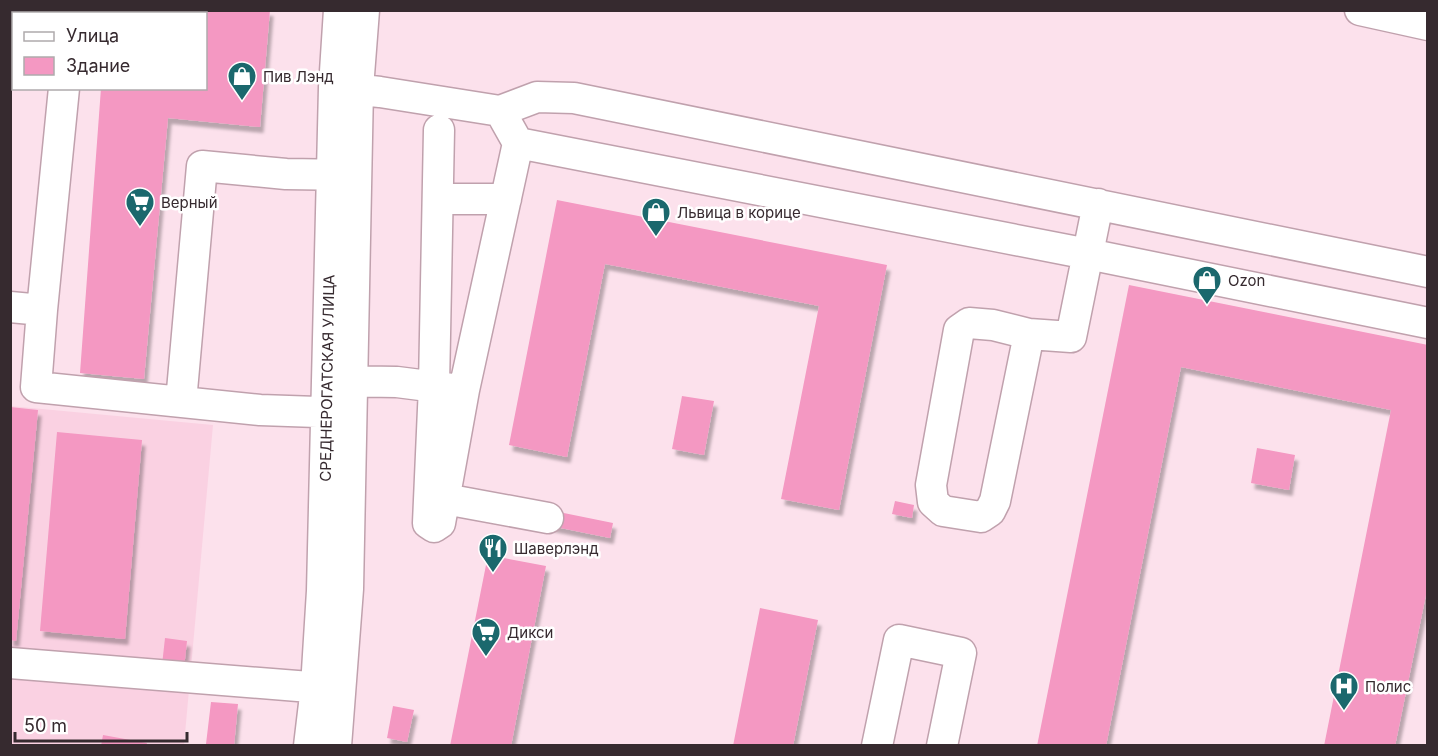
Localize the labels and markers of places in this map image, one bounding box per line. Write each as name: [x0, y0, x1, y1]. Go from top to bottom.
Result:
shop icon: Пив Лэнд: [226, 60, 258, 102]
place label: Пив Лэнд: [263, 67, 334, 86]
supermarket icon: Верный: [124, 186, 156, 228]
place label: Верный: [161, 193, 218, 212]
shop icon: Львица в корице: [640, 196, 672, 238]
place label: Львица в корице: [677, 203, 801, 222]
shop icon: Ozon: [1191, 264, 1223, 306]
place label: Ozon: [1228, 271, 1265, 290]
restaurant icon: Шаверлэнд: [477, 532, 509, 574]
place label: Шаверлэнд: [514, 539, 599, 558]
supermarket icon: Дикси: [470, 616, 502, 658]
place label: Дикси: [507, 623, 553, 642]
hospital icon: Полис: [1328, 670, 1360, 712]
place label: Полис: [1365, 677, 1411, 696]

